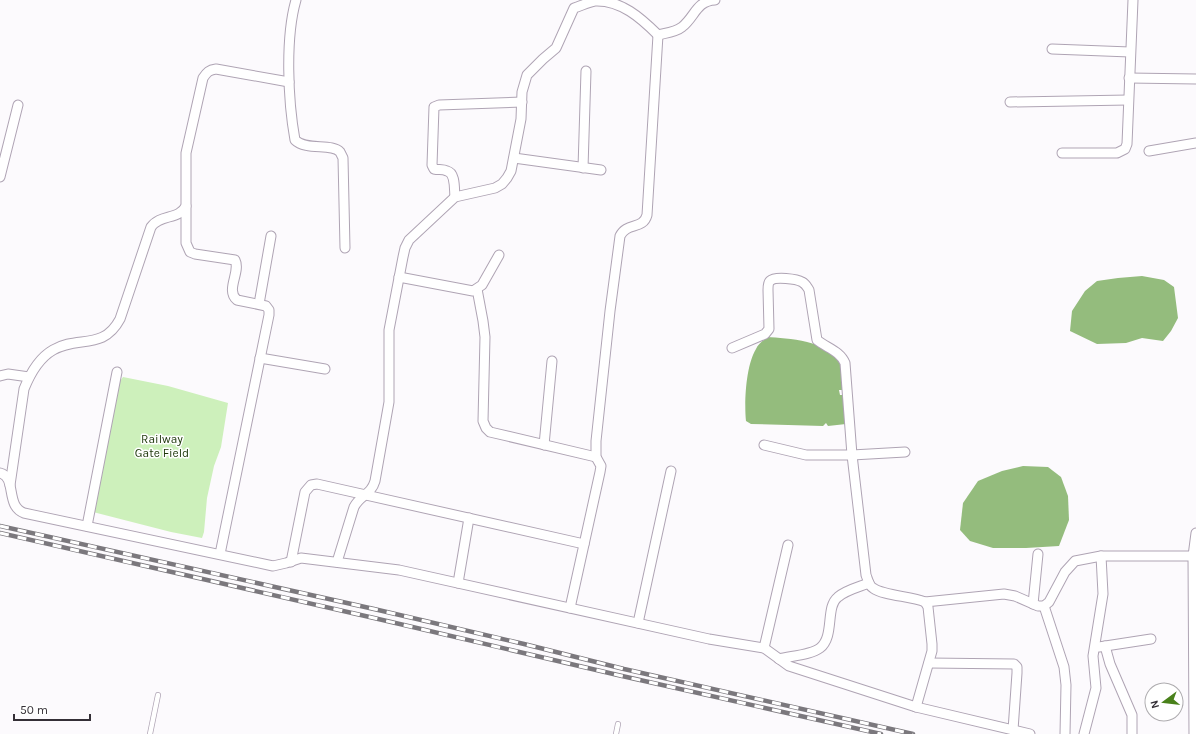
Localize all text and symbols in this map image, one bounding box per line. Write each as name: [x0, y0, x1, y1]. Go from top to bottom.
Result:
park label: Railway Gate Field: [135, 432, 189, 460]
north arrow: [1144, 682, 1184, 722]
scale bar: [14, 696, 90, 722]
text: N: [1148, 699, 1162, 710]
text: 50 m: [20, 703, 48, 717]

